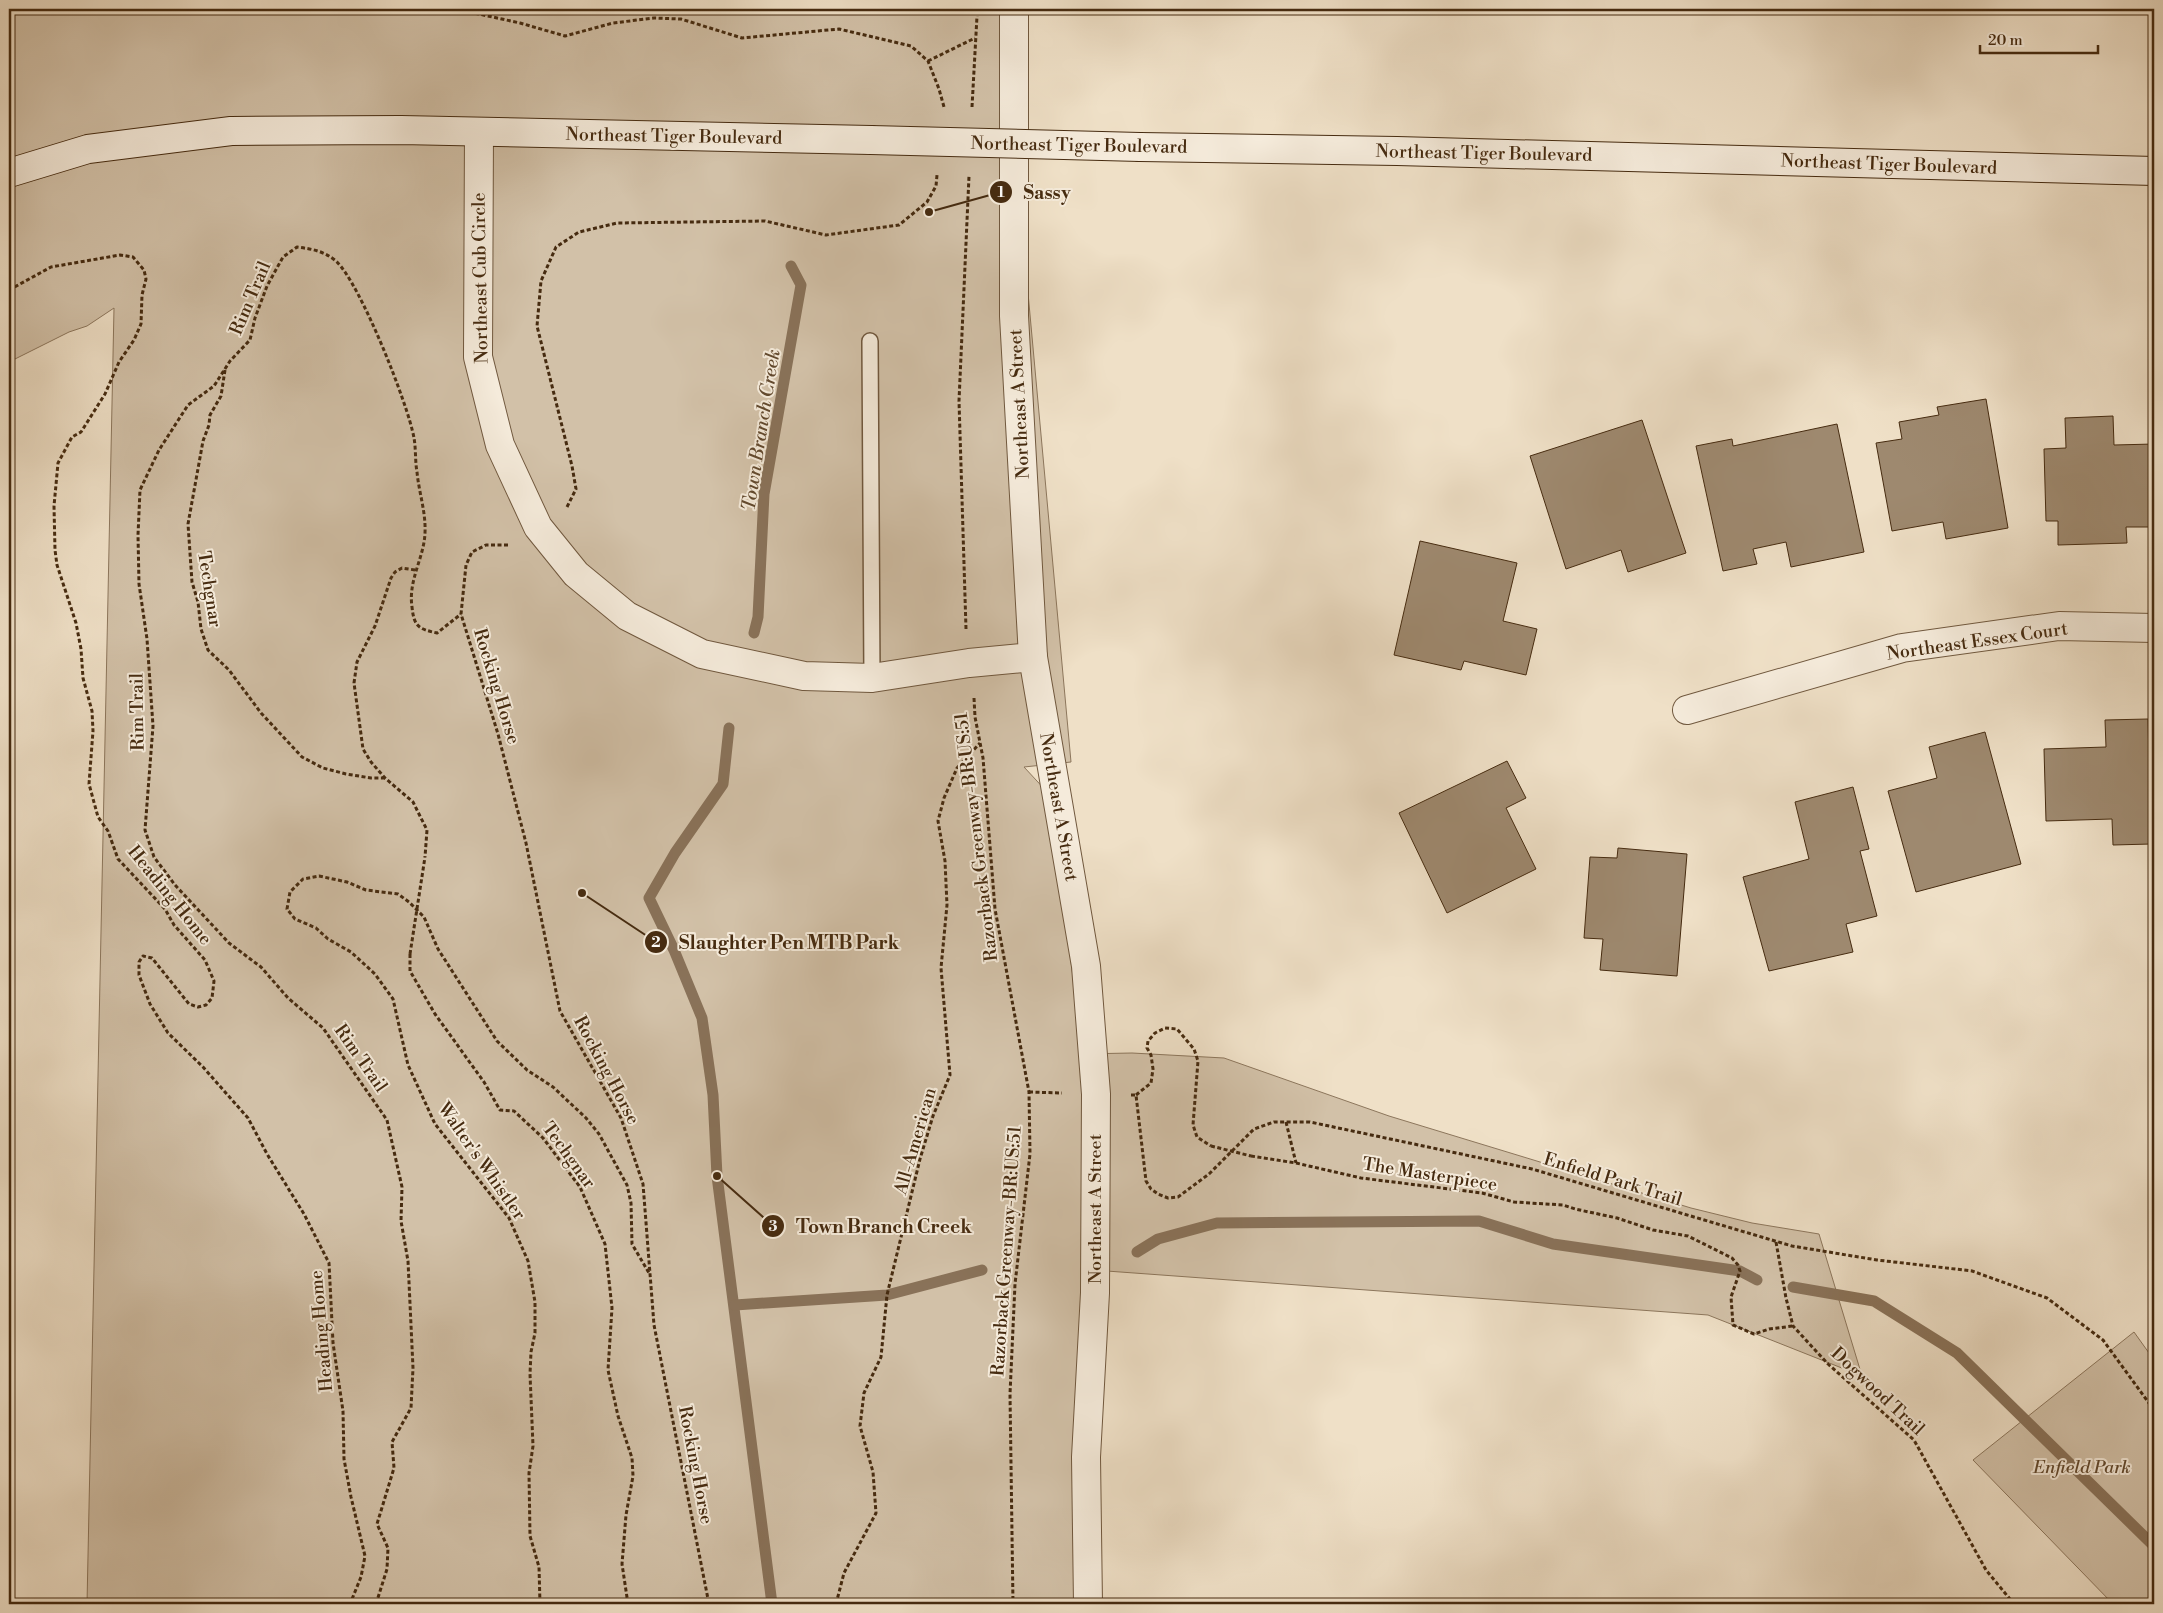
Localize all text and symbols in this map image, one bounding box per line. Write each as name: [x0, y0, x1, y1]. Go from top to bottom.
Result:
scale bar: [1980, 22, 2098, 54]
text: 20 m: [1988, 31, 2023, 50]
street label: Northeast Tiger Boulevard: [566, 123, 783, 150]
street label: Northeast Tiger Boulevard: [971, 132, 1188, 159]
street label: Northeast Tiger Boulevard: [1376, 140, 1593, 167]
street label: Northeast Tiger Boulevard: [1780, 149, 1998, 180]
callout: Sassy: [989, 175, 1081, 209]
text: Sassy: [1023, 181, 1071, 205]
text: 1: [997, 183, 1005, 202]
street label: Northeast Cub Circle: [468, 192, 493, 364]
street label: Rim Trail: [225, 257, 277, 339]
street label: Northeast A Street: [1004, 328, 1035, 480]
water label: Town Branch Creek: [736, 348, 786, 513]
street label: Techgnar: [192, 549, 227, 629]
street label: Northeast Essex Court: [1885, 617, 2070, 666]
street label: Rocking Horse: [468, 625, 525, 747]
street label: Rim Trail: [125, 672, 150, 751]
street label: Razorback Greenway-BR:US:51: [950, 711, 1003, 963]
street label: Northeast A Street: [1034, 731, 1083, 884]
street label: Heading Home: [122, 841, 217, 950]
callout: Slaughter Pen MTB Park: [644, 925, 909, 959]
text: Slaughter Pen MTB Park: [679, 931, 900, 955]
text: 2: [651, 933, 661, 952]
street label: Rocking Horse: [568, 1012, 645, 1129]
street label: Rim Trail: [329, 1020, 393, 1097]
street label: All-American: [889, 1085, 942, 1198]
street label: Walter's Whistler: [432, 1097, 531, 1225]
street label: Techgnar: [537, 1117, 601, 1193]
street label: Razorback Greenway-BR:US:51: [986, 1125, 1027, 1377]
street label: Northeast A Street: [1084, 1133, 1107, 1284]
street label: Enfield Park Trail: [1541, 1147, 1686, 1212]
street label: The Masterpiece: [1361, 1152, 1499, 1196]
callout: Town Branch Creek: [761, 1209, 982, 1243]
text: Town Branch Creek: [796, 1215, 972, 1239]
text: 3: [768, 1217, 778, 1236]
street label: Heading Home: [305, 1269, 338, 1393]
street label: Dogwood Trail: [1826, 1342, 1930, 1441]
street label: Rocking Horse: [673, 1404, 718, 1526]
park label: Enfield Park: [2032, 1456, 2131, 1479]

